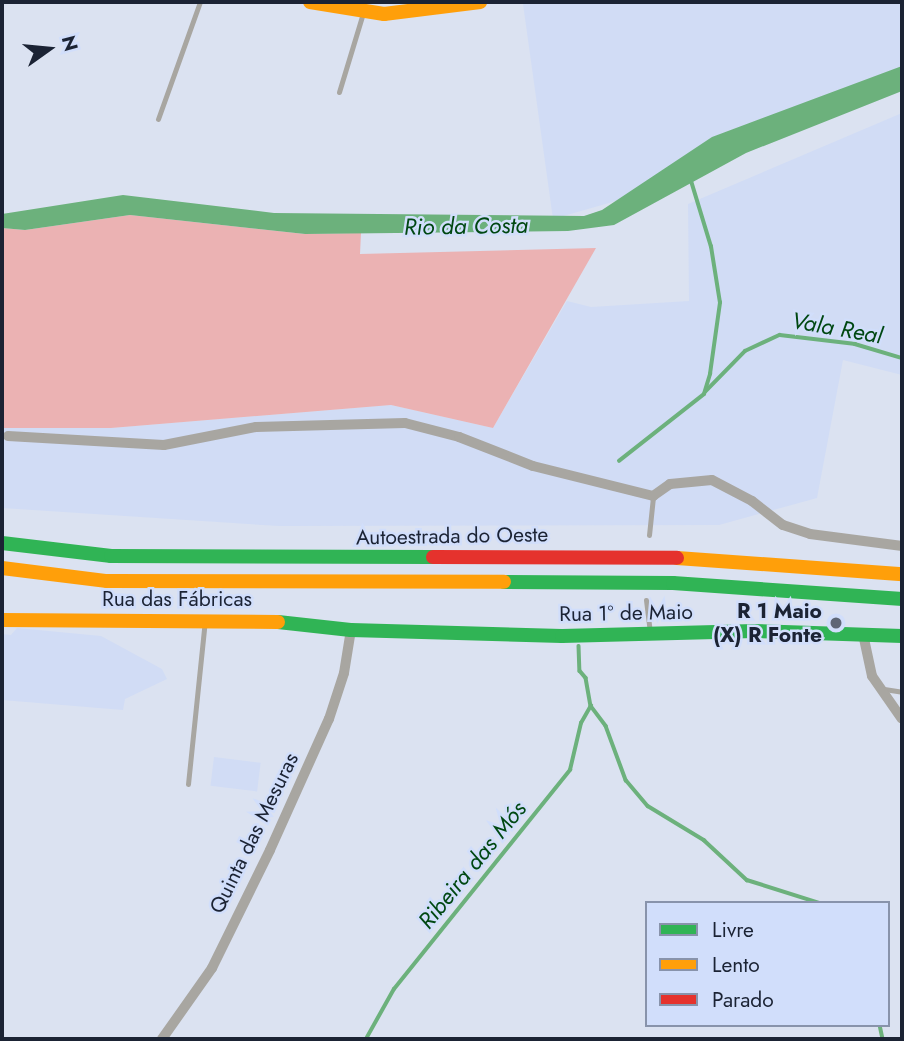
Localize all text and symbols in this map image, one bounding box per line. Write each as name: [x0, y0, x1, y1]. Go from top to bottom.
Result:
north arrow: [14, 14, 84, 84]
text: N: [55, 33, 85, 54]
water label: Rio da Costa: [404, 211, 528, 241]
water label: Vala Real: [789, 306, 885, 350]
street label: Autoestrada do Oeste: [356, 522, 548, 550]
street label: Rua das Fábricas: [102, 586, 252, 612]
place label: R 1 Maio (X) R Fonte: [713, 598, 822, 648]
street label: Rua 1º de Maio: [559, 599, 693, 627]
marker: R 1 Maio (X) R Fonte: [828, 615, 844, 631]
street label: Quinta das Mesuras: [204, 749, 304, 917]
water label: Ribeira das Mós: [412, 796, 532, 934]
legend: [645, 901, 890, 1027]
text: Livre: [712, 915, 754, 945]
text: Lento: [712, 950, 760, 980]
text: Parado: [712, 985, 774, 1015]

